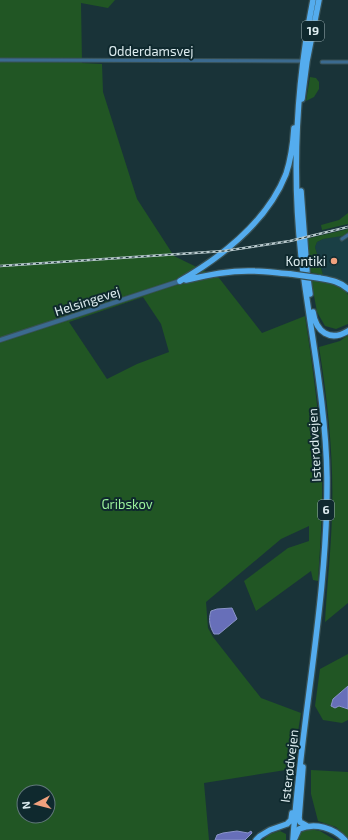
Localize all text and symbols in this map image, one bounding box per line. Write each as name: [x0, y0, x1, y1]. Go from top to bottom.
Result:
road number: 19: [302, 21, 324, 41]
street label: Odderdamsvej: [108, 43, 194, 59]
place label: Kontiki: [286, 253, 326, 269]
marker: Kontiki: [329, 256, 339, 266]
street label: Helsingevej: [52, 283, 122, 319]
street label: Isterødvejen: [304, 408, 324, 482]
park label: Gribskov: [101, 496, 153, 512]
road number: 6: [318, 500, 334, 520]
street label: Isterødvejen: [277, 729, 301, 803]
north arrow: [16, 784, 56, 824]
text: N: [19, 800, 33, 810]

